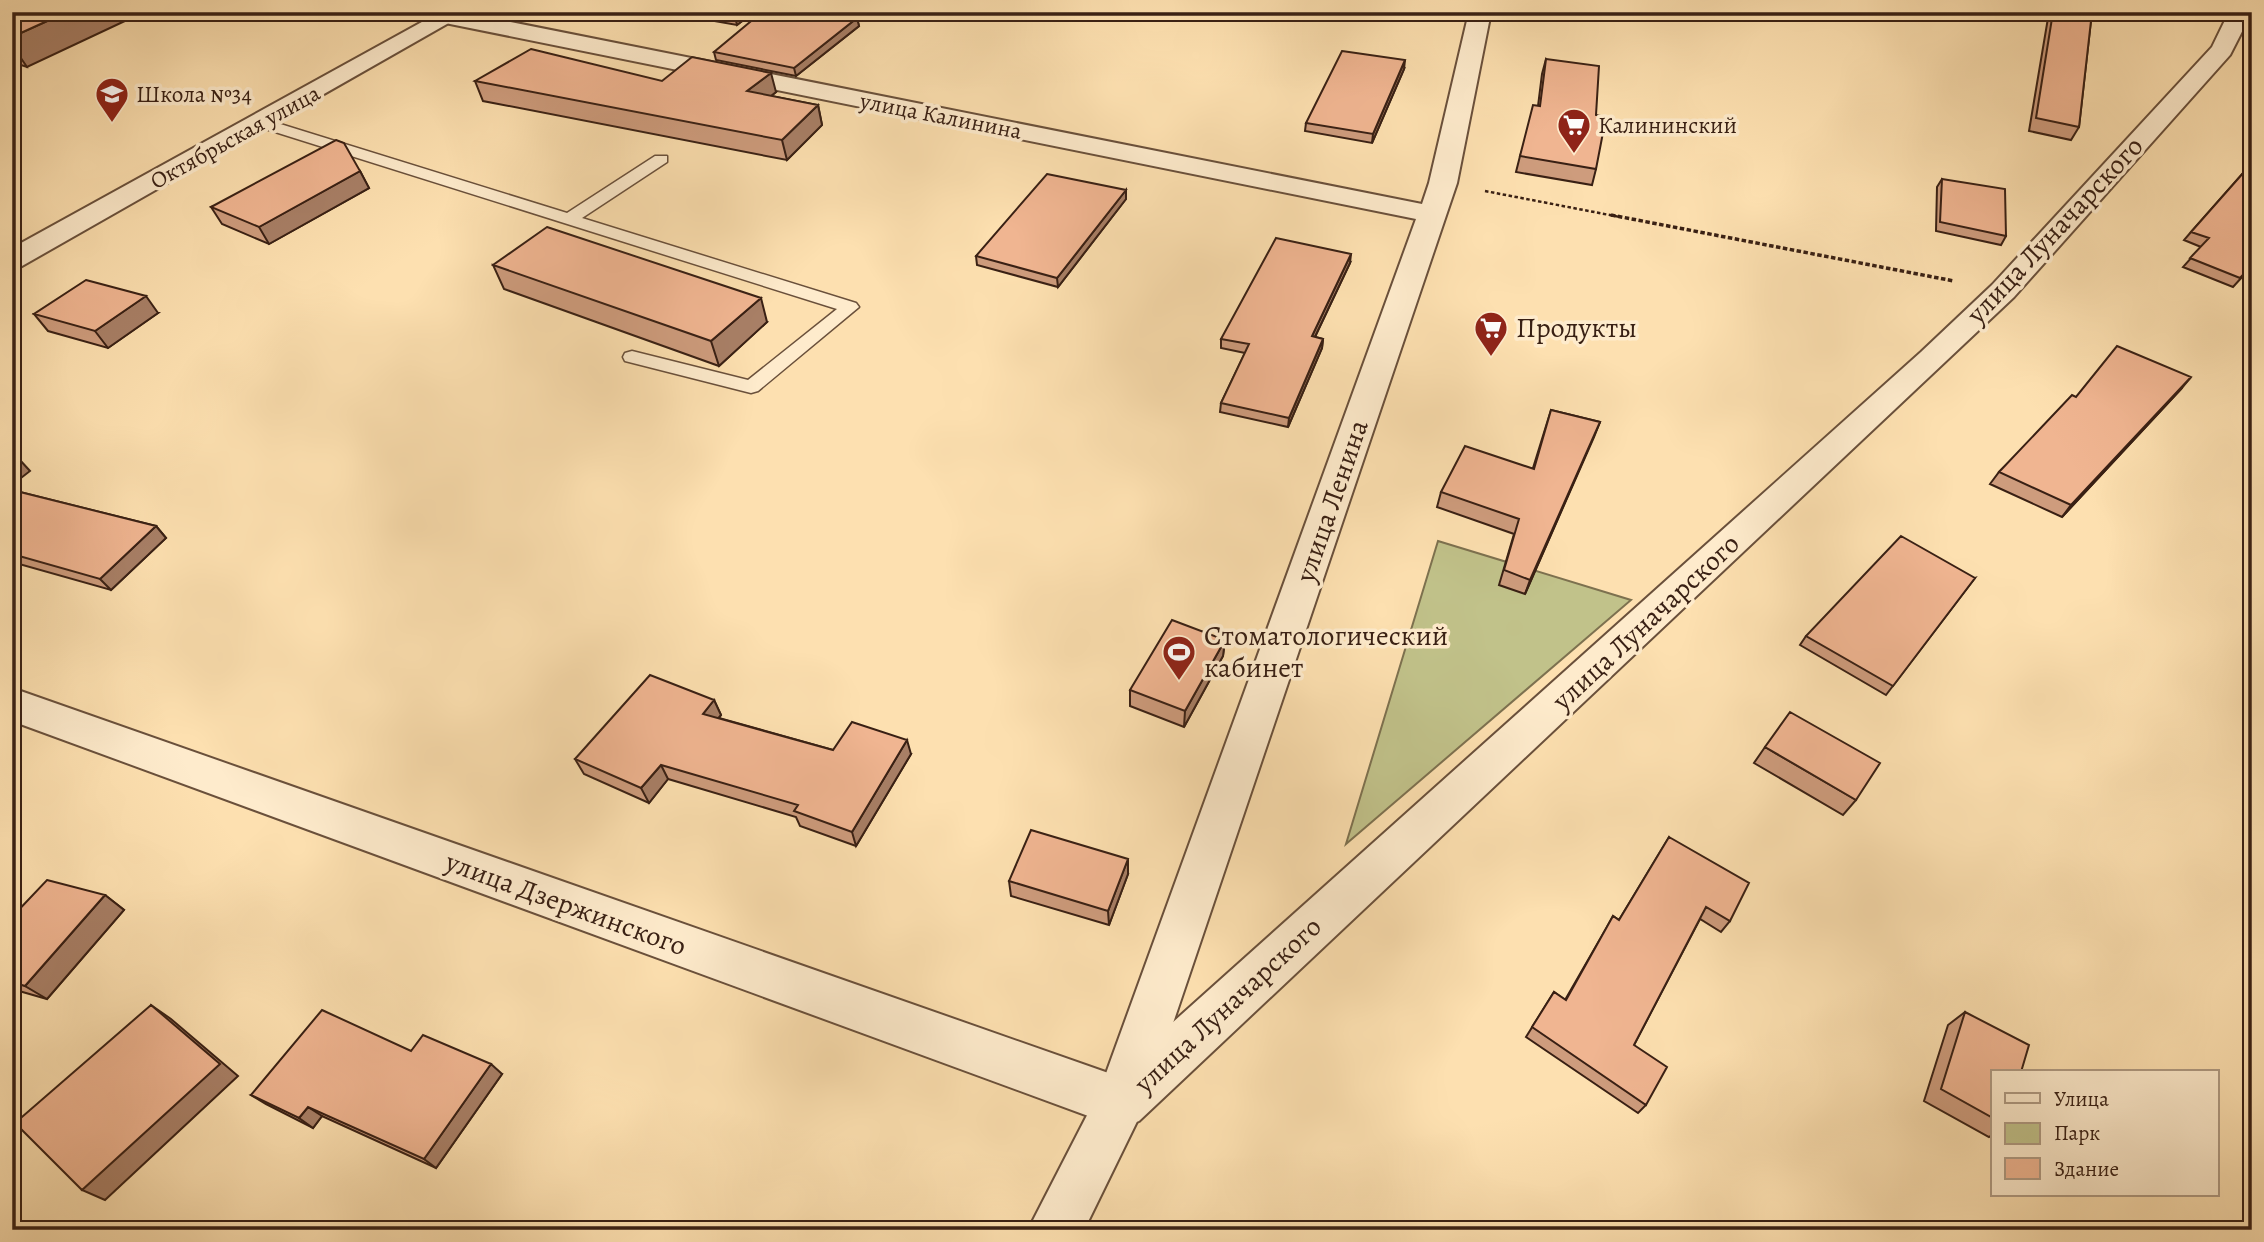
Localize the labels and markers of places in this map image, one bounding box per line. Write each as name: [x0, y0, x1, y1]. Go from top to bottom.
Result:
school or university icon: Школа №34: [93, 75, 131, 124]
place label: Школа №34: [136, 79, 252, 110]
supermarket icon: Калининский: [1555, 106, 1593, 155]
place label: Калининский: [1598, 110, 1737, 141]
supermarket icon: Продукты: [1472, 309, 1510, 358]
place label: Продукты: [1516, 309, 1637, 347]
place label: Стоматологический кабинет: [1204, 617, 1448, 687]
sports icon: Стоматологический кабинет: [1160, 633, 1198, 682]

